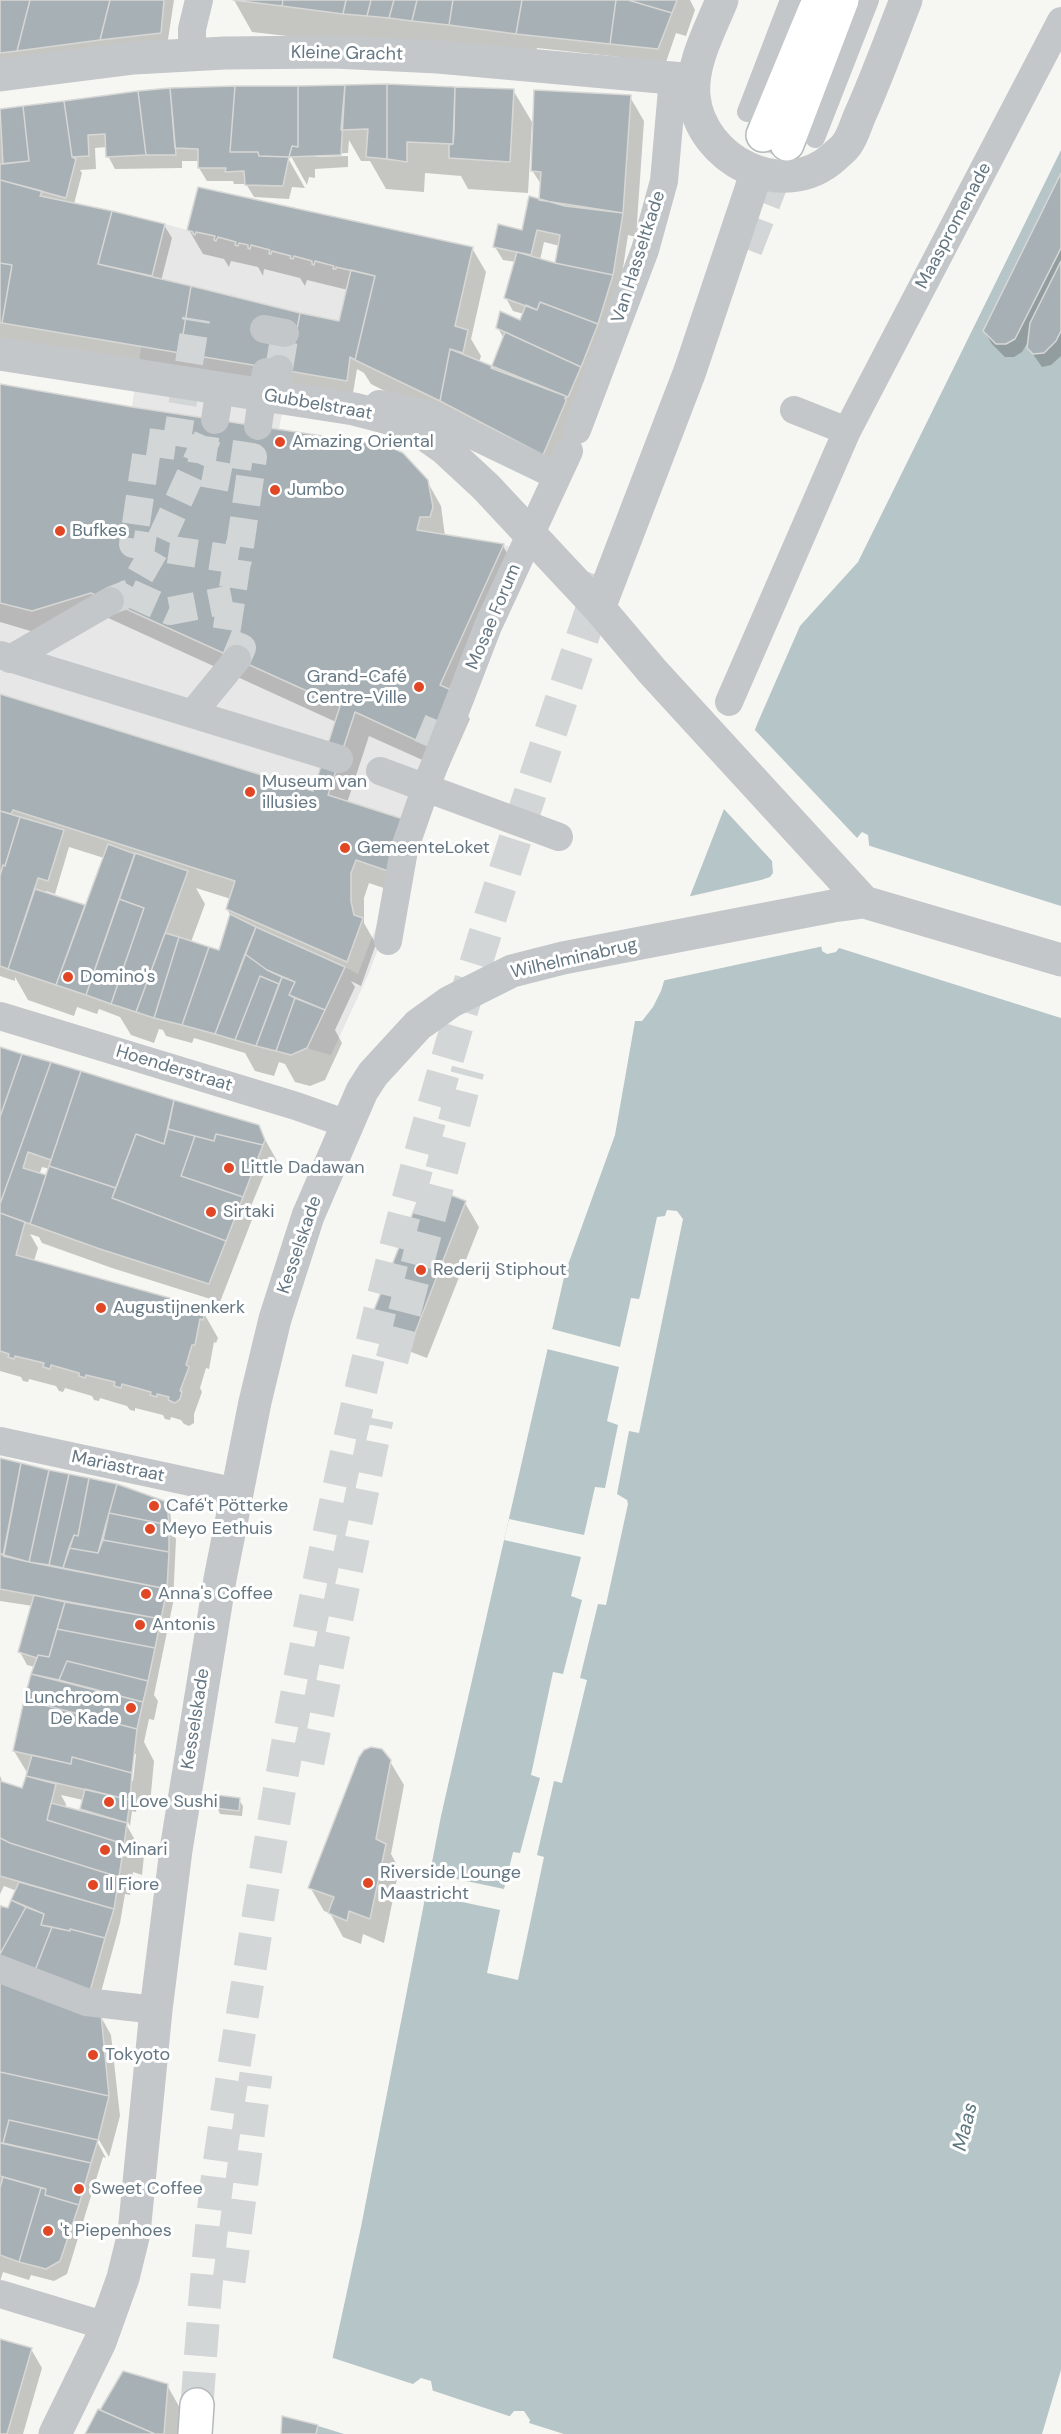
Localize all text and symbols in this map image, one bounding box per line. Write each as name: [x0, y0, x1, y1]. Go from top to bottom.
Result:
street label: Kleine Gracht: [291, 42, 403, 66]
street label: Maaspromenade: [912, 159, 996, 293]
street label: Van Hasseltkade: [607, 188, 671, 326]
street label: Gubbelstraat: [262, 385, 374, 425]
place label: Amazing Oriental: [292, 431, 434, 453]
marker: Amazing Oriental: [273, 435, 287, 449]
place label: Jumbo: [287, 479, 344, 501]
marker: Jumbo: [268, 483, 282, 497]
place label: Bufkes: [72, 520, 127, 542]
marker: Bufkes: [53, 524, 67, 538]
street label: Mosae Forum: [462, 561, 526, 673]
place label: Grand-Café Centre-Ville: [306, 666, 407, 708]
marker: Grand-Café Centre-Ville: [412, 680, 426, 694]
place label: Museum van illusies: [262, 771, 367, 814]
marker: Museum van illusies: [243, 785, 257, 799]
place label: GemeenteLoket: [357, 837, 490, 859]
marker: GemeenteLoket: [338, 841, 352, 855]
street label: Wilhelminabrug: [509, 934, 639, 984]
place label: Domino's: [80, 966, 156, 988]
marker: Domino's: [61, 970, 75, 984]
street label: Hoenderstraat: [113, 1041, 235, 1097]
place label: Little Dadawan: [241, 1157, 365, 1179]
marker: Little Dadawan: [222, 1161, 236, 1175]
street label: Kesselskade: [273, 1193, 327, 1297]
place label: Sirtaki: [223, 1201, 275, 1223]
marker: Sirtaki: [204, 1205, 218, 1219]
place label: Rederij Stiphout: [433, 1259, 567, 1281]
marker: Rederij Stiphout: [414, 1263, 428, 1277]
place label: Augustijnenkerk: [113, 1297, 245, 1319]
marker: Augustijnenkerk: [94, 1301, 108, 1315]
street label: Mariastraat: [70, 1447, 166, 1487]
place label: Café't Pötterke: [166, 1495, 288, 1517]
marker: Café't Pötterke: [147, 1499, 161, 1513]
place label: Meyo Eethuis: [162, 1518, 273, 1540]
marker: Meyo Eethuis: [143, 1522, 157, 1536]
place label: Anna's Coffee: [158, 1583, 273, 1605]
marker: Anna's Coffee: [139, 1587, 153, 1601]
place label: Antonis: [152, 1614, 215, 1636]
marker: Antonis: [133, 1618, 147, 1632]
street label: Kesselskade: [177, 1667, 215, 1771]
place label: Lunchroom De Kade: [25, 1687, 119, 1730]
marker: Lunchroom De Kade: [124, 1701, 138, 1715]
place label: I Love Sushi: [121, 1791, 218, 1813]
marker: I Love Sushi: [102, 1795, 116, 1809]
place label: Minari: [117, 1839, 168, 1861]
marker: Minari: [98, 1843, 112, 1857]
place label: Riverside Lounge Maastricht: [380, 1862, 521, 1904]
place label: Il Fiore: [105, 1874, 159, 1896]
marker: Riverside Lounge Maastricht: [361, 1876, 375, 1890]
marker: Il Fiore: [86, 1878, 100, 1892]
place label: Tokyoto: [105, 2044, 170, 2066]
marker: Tokyoto: [86, 2048, 100, 2062]
water label: Maas: [948, 2100, 984, 2154]
place label: Sweet Coffee: [91, 2178, 203, 2200]
marker: Sweet Coffee: [72, 2182, 86, 2196]
place label: 't Piepenhoes: [60, 2220, 172, 2242]
marker: 't Piepenhoes: [41, 2224, 55, 2238]

